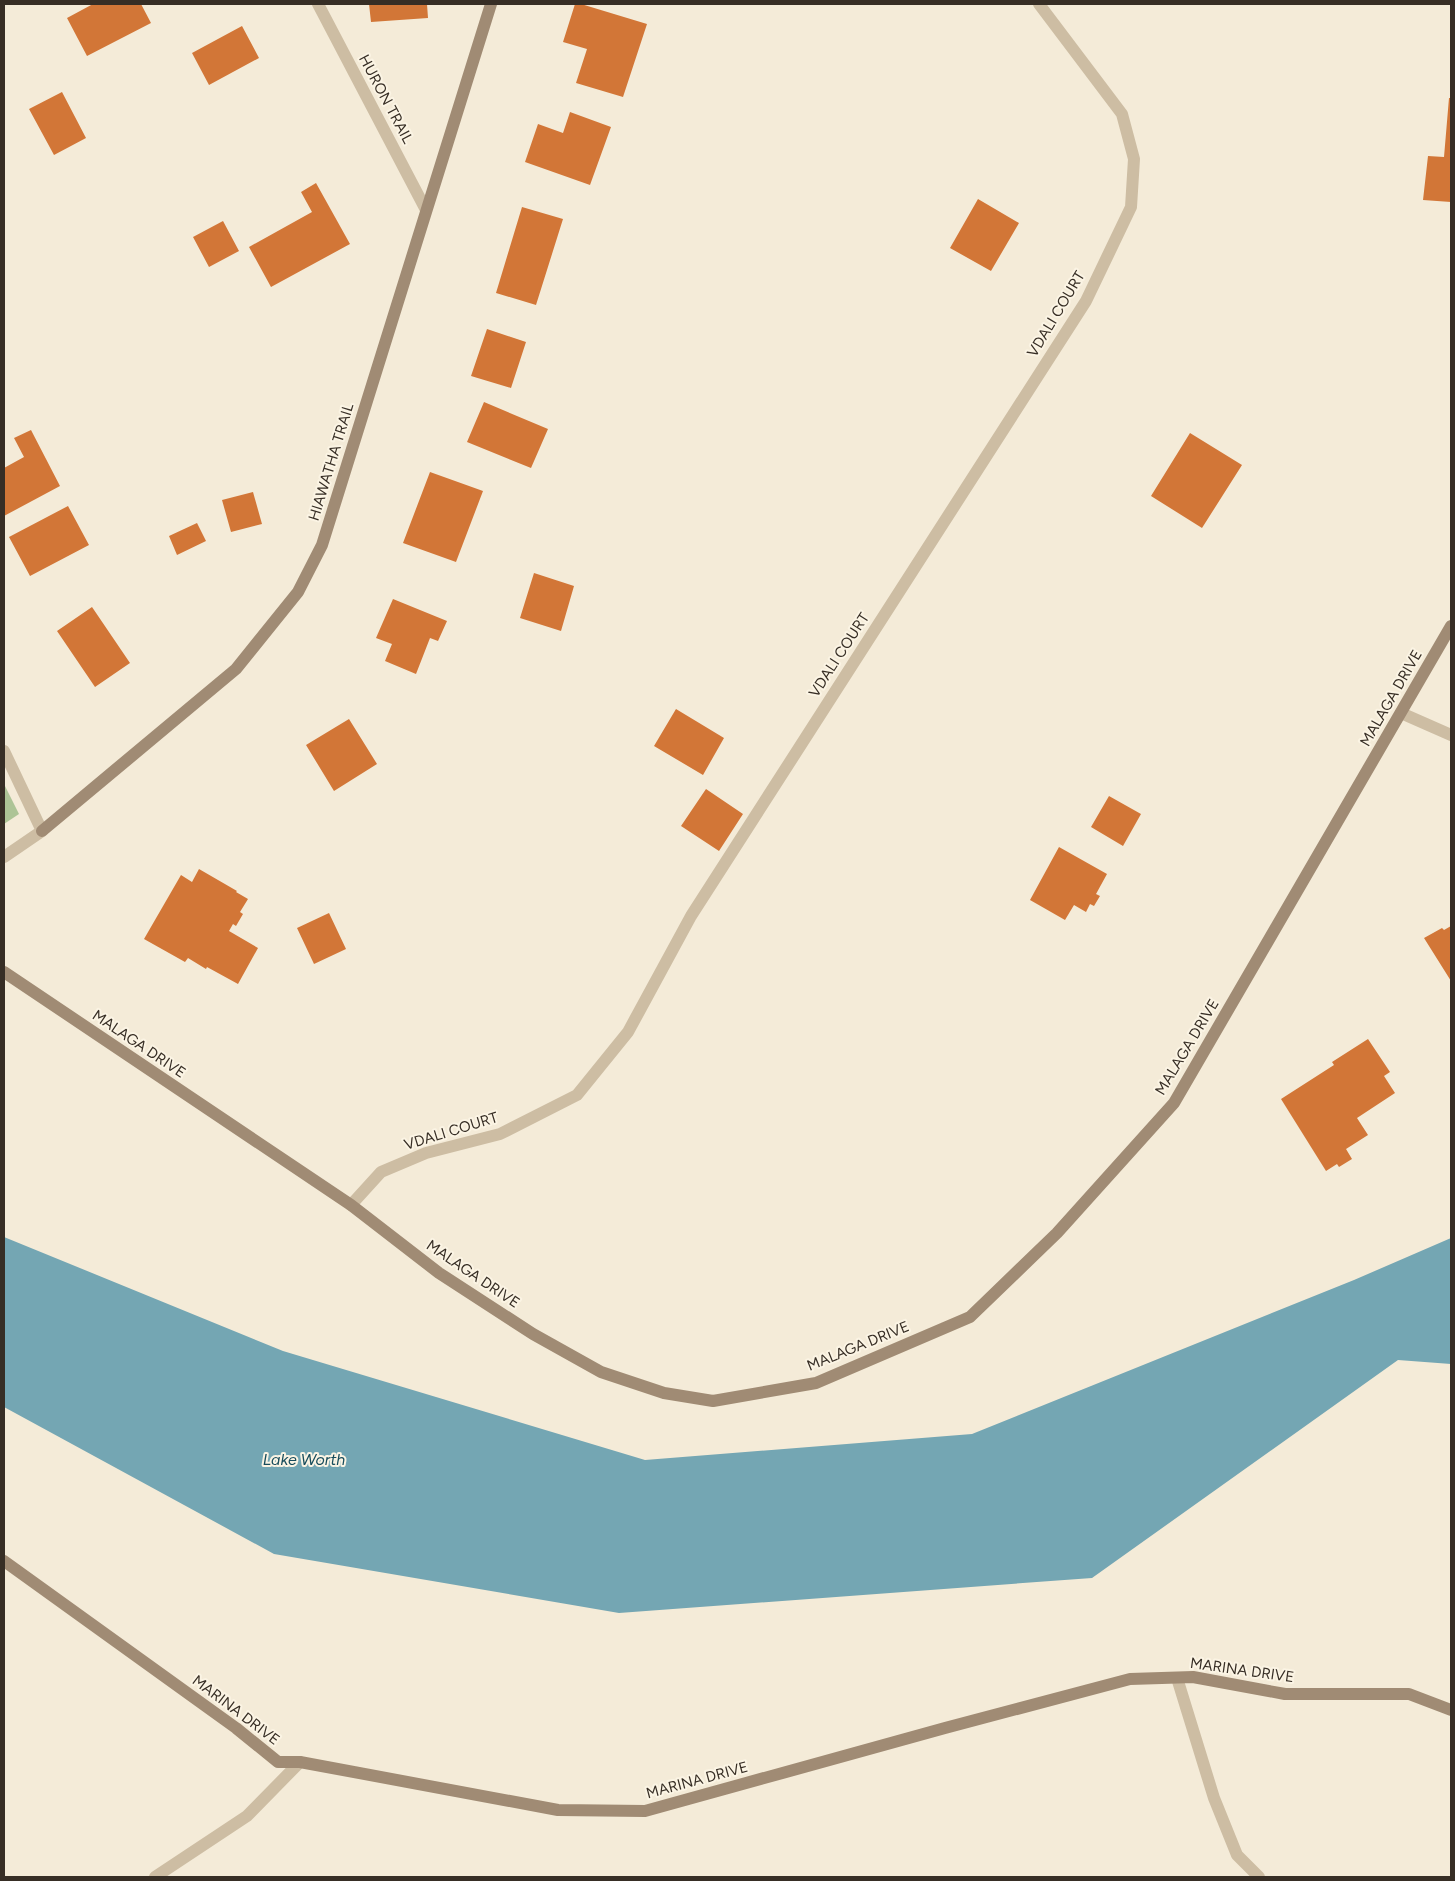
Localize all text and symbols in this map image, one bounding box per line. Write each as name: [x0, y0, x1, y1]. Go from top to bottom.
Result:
street label: HURON TRAIL: [355, 52, 417, 147]
street label: VDALI COURT: [1023, 267, 1089, 360]
street label: HIAWATHA TRAIL: [305, 401, 357, 523]
street label: VDALI COURT: [805, 609, 873, 701]
street label: MALAGA DRIVE: [1356, 646, 1426, 750]
street label: MALAGA DRIVE: [1151, 996, 1223, 1098]
street label: MALAGA DRIVE: [89, 1006, 189, 1082]
street label: VDALI COURT: [402, 1108, 501, 1154]
street label: MALAGA DRIVE: [423, 1236, 523, 1312]
street label: MALAGA DRIVE: [804, 1317, 912, 1375]
water label: Lake Worth: [263, 1450, 345, 1469]
street label: MARINA DRIVE: [1189, 1654, 1295, 1686]
street label: MARINA DRIVE: [189, 1671, 283, 1749]
street label: MARINA DRIVE: [644, 1758, 750, 1802]

